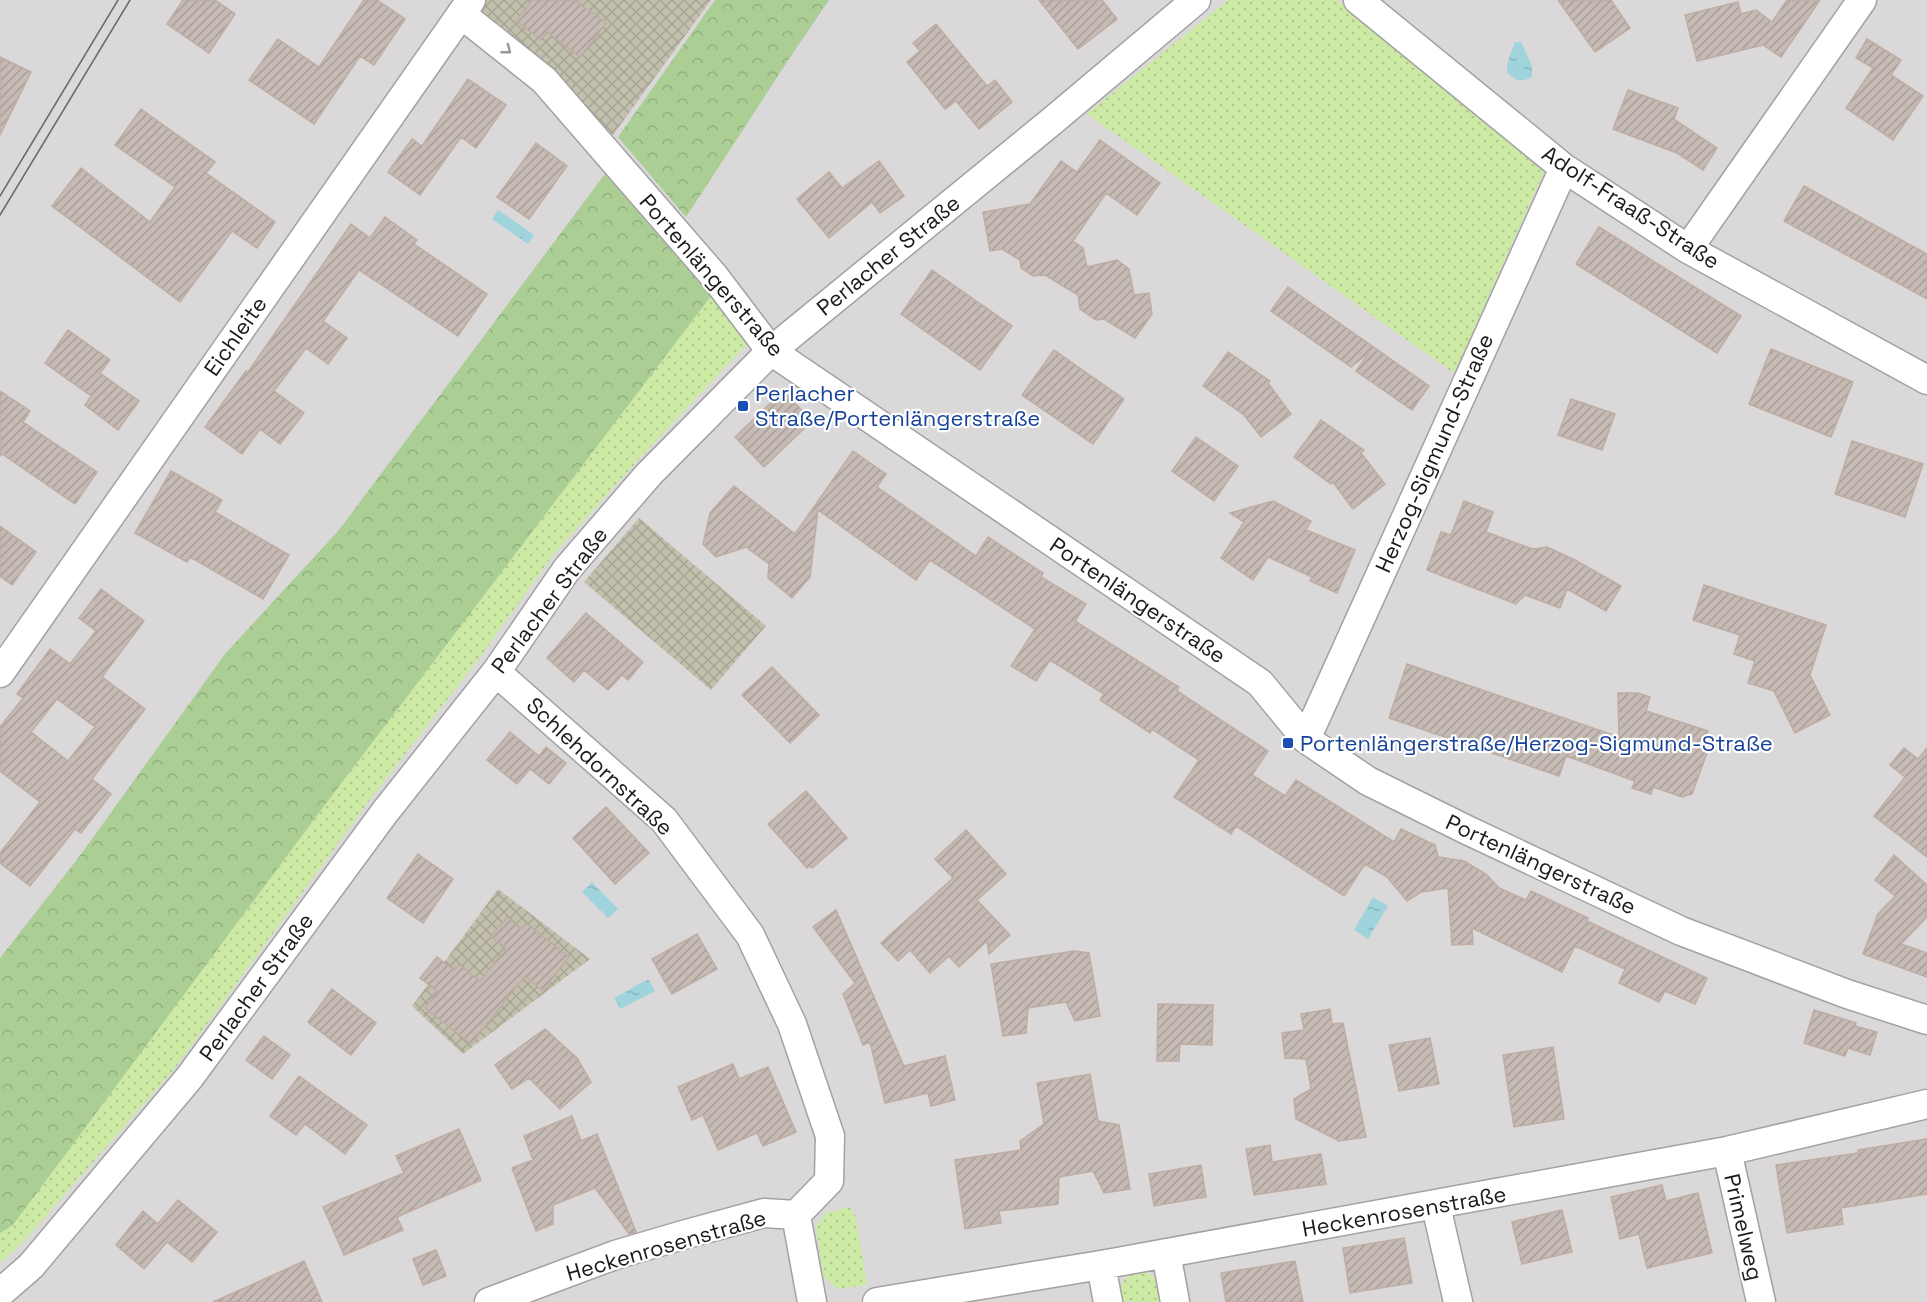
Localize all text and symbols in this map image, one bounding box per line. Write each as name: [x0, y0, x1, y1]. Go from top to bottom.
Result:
one-way arrow: [500, 43, 511, 54]
street label: Adolf-Fraaß-Straße: [1537, 139, 1725, 275]
street label: Portenlängerstraße: [634, 188, 790, 362]
street label: Perlacher Straße: [811, 189, 965, 321]
street label: Eichleite: [197, 291, 273, 381]
street label: Herzog-Sigmund-Straße: [1369, 329, 1499, 577]
place label: Perlacher Straße/Portenlängerstraße: [755, 379, 1040, 432]
marker: Perlacher Straße/Portenlängerstraße: [736, 399, 750, 413]
street label: Perlacher Straße: [485, 521, 613, 679]
street label: Portenlängerstraße: [1045, 531, 1231, 669]
street label: Schlehdornstraße: [521, 691, 679, 841]
place label: Portenlängerstraße/Herzog-Sigmund-Straße: [1300, 729, 1773, 757]
marker: Portenlängerstraße/Herzog-Sigmund-Straße: [1281, 736, 1295, 750]
street label: Portenlängerstraße: [1441, 808, 1641, 920]
street label: Perlacher Straße: [193, 907, 319, 1067]
street label: Primelweg: [1718, 1171, 1770, 1283]
street label: Heckenrosenstraße: [1300, 1179, 1508, 1243]
street label: Heckenrosenstraße: [563, 1203, 769, 1287]

